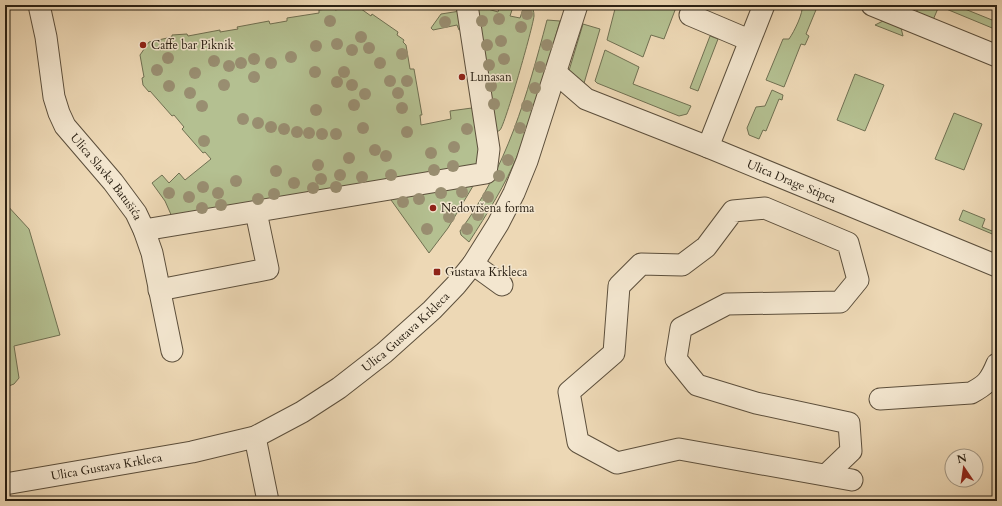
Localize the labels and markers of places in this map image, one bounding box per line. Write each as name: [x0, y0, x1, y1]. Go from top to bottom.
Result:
place label: Caffe bar Piknik: [151, 37, 235, 53]
marker: Caffe bar Piknik: [138, 40, 148, 50]
place label: Lunasan: [470, 69, 512, 85]
marker: Lunasan: [457, 72, 467, 82]
place label: Nedovršena forma: [441, 200, 535, 216]
marker: Nedovršena forma: [428, 203, 438, 213]
place label: Gustava Krkleca: [445, 264, 528, 280]
marker: Gustava Krkleca: [432, 267, 442, 277]

